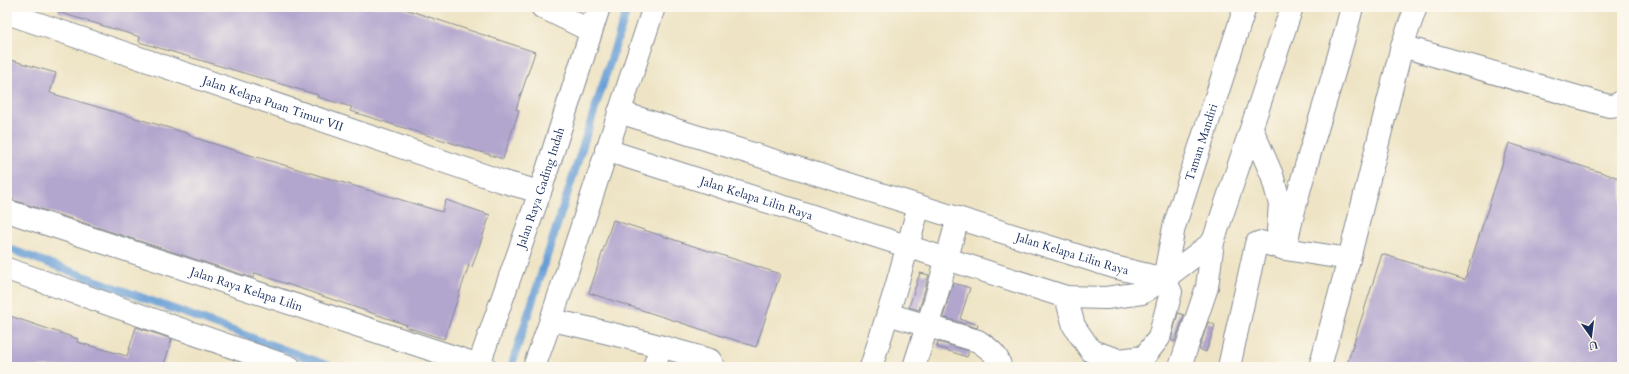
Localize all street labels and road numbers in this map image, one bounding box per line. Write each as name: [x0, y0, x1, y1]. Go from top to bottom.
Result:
street label: Jalan Kelapa Puan Timur VII: [199, 71, 345, 135]
street label: Taman Mandiri: [1181, 101, 1221, 183]
street label: Jalan Raya Gading Indah: [512, 125, 568, 252]
street label: Jalan Kelapa Lilin Raya: [696, 172, 816, 224]
street label: Jalan Kelapa Lilin Raya: [1012, 228, 1131, 278]
street label: Jalan Raya Kelapa Lilin: [186, 263, 305, 315]

